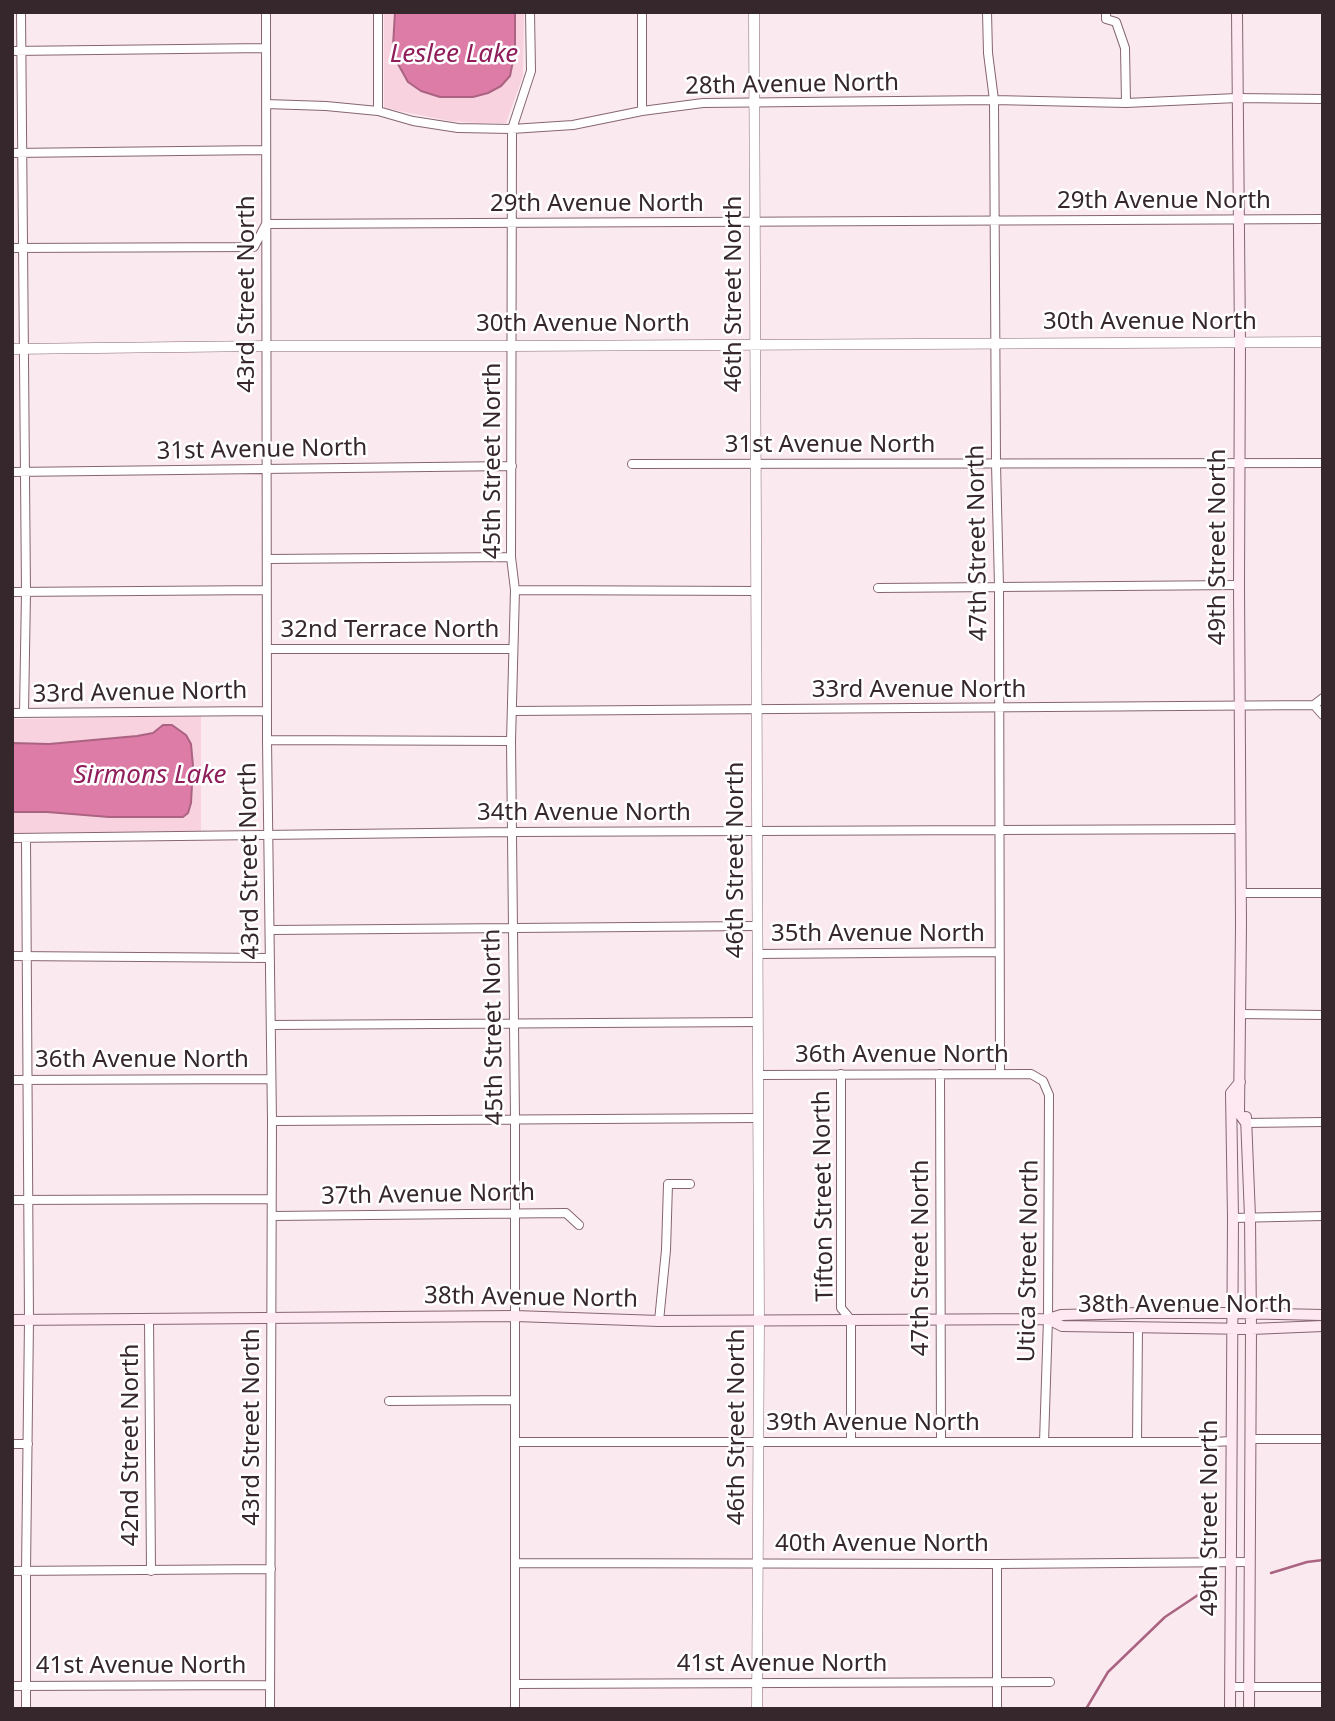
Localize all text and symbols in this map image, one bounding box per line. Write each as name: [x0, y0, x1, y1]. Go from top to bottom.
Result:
water label: Leslee Lake: [390, 39, 518, 71]
street label: 28th Avenue North: [685, 69, 899, 101]
street label: 29th Avenue North: [1057, 187, 1271, 215]
street label: 29th Avenue North: [490, 190, 704, 218]
street label: 43rd Street North: [233, 195, 261, 393]
street label: 46th Street North: [720, 196, 748, 392]
street label: 30th Avenue North: [1043, 308, 1257, 336]
street label: 30th Avenue North: [476, 310, 690, 338]
street label: 45th Street North: [479, 363, 507, 559]
street label: 31st Avenue North: [725, 431, 935, 459]
street label: 31st Avenue North: [157, 434, 367, 466]
street label: 47th Street North: [962, 444, 994, 642]
street label: 49th Street North: [1204, 449, 1232, 645]
street label: 32nd Terrace North: [281, 616, 499, 644]
street label: 33rd Avenue North: [812, 676, 1026, 704]
street label: 33rd Avenue North: [32, 677, 248, 709]
water label: Sirmons Lake: [73, 760, 227, 792]
street label: 43rd Street North: [234, 762, 266, 960]
street label: 46th Street North: [722, 762, 750, 958]
street label: 34th Avenue North: [477, 799, 691, 827]
street label: 35th Avenue North: [771, 920, 985, 948]
street label: 45th Street North: [478, 928, 510, 1126]
street label: 36th Avenue North: [795, 1041, 1009, 1069]
street label: 36th Avenue North: [35, 1046, 249, 1074]
street label: Tifton Street North: [808, 1090, 840, 1302]
street label: Utica Street North: [1013, 1159, 1045, 1363]
street label: 47th Street North: [907, 1160, 935, 1356]
street label: 37th Avenue North: [321, 1179, 535, 1211]
street label: 38th Avenue North: [424, 1282, 638, 1314]
street label: 38th Avenue North: [1078, 1291, 1292, 1319]
street label: 43rd Street North: [238, 1328, 266, 1526]
street label: 46th Street North: [723, 1329, 751, 1525]
street label: 42nd Street North: [117, 1344, 145, 1546]
street label: 39th Avenue North: [766, 1409, 980, 1437]
street label: 49th Street North: [1196, 1420, 1224, 1616]
street label: 40th Avenue North: [775, 1530, 989, 1558]
street label: 41st Avenue North: [677, 1650, 887, 1678]
street label: 41st Avenue North: [36, 1652, 246, 1680]

